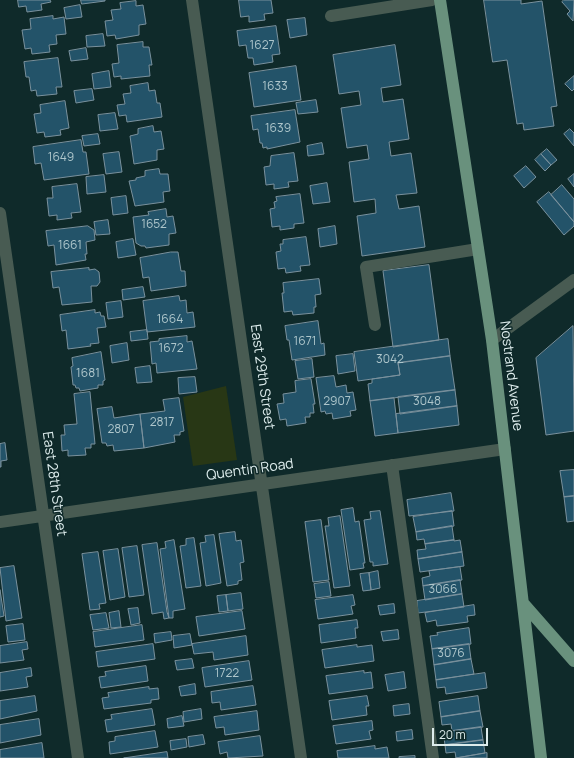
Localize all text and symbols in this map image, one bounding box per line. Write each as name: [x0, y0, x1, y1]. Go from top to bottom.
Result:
house number: 1627: [250, 39, 274, 53]
house number: 1633: [262, 80, 288, 94]
house number: 1639: [265, 122, 291, 136]
house number: 1649: [48, 151, 74, 165]
house number: 1652: [141, 218, 167, 232]
house number: 1661: [58, 239, 82, 253]
house number: 1664: [157, 313, 183, 327]
street label: Nostrand Avenue: [496, 320, 526, 432]
street label: East 29th Street: [246, 323, 278, 431]
house number: 1671: [294, 335, 316, 349]
house number: 1672: [159, 342, 183, 356]
house number: 3042: [376, 353, 404, 367]
house number: 1681: [76, 367, 100, 381]
house number: 2907: [323, 395, 351, 409]
house number: 3048: [413, 395, 441, 409]
house number: 2817: [150, 416, 174, 430]
house number: 2807: [107, 423, 135, 437]
street label: East 28th Street: [38, 431, 70, 537]
street label: Quentin Road: [205, 456, 295, 484]
house number: 3066: [429, 583, 457, 597]
house number: 3076: [437, 647, 465, 661]
house number: 1722: [215, 667, 239, 681]
scale bar: [434, 720, 490, 746]
text: 20 m: [439, 726, 466, 743]

